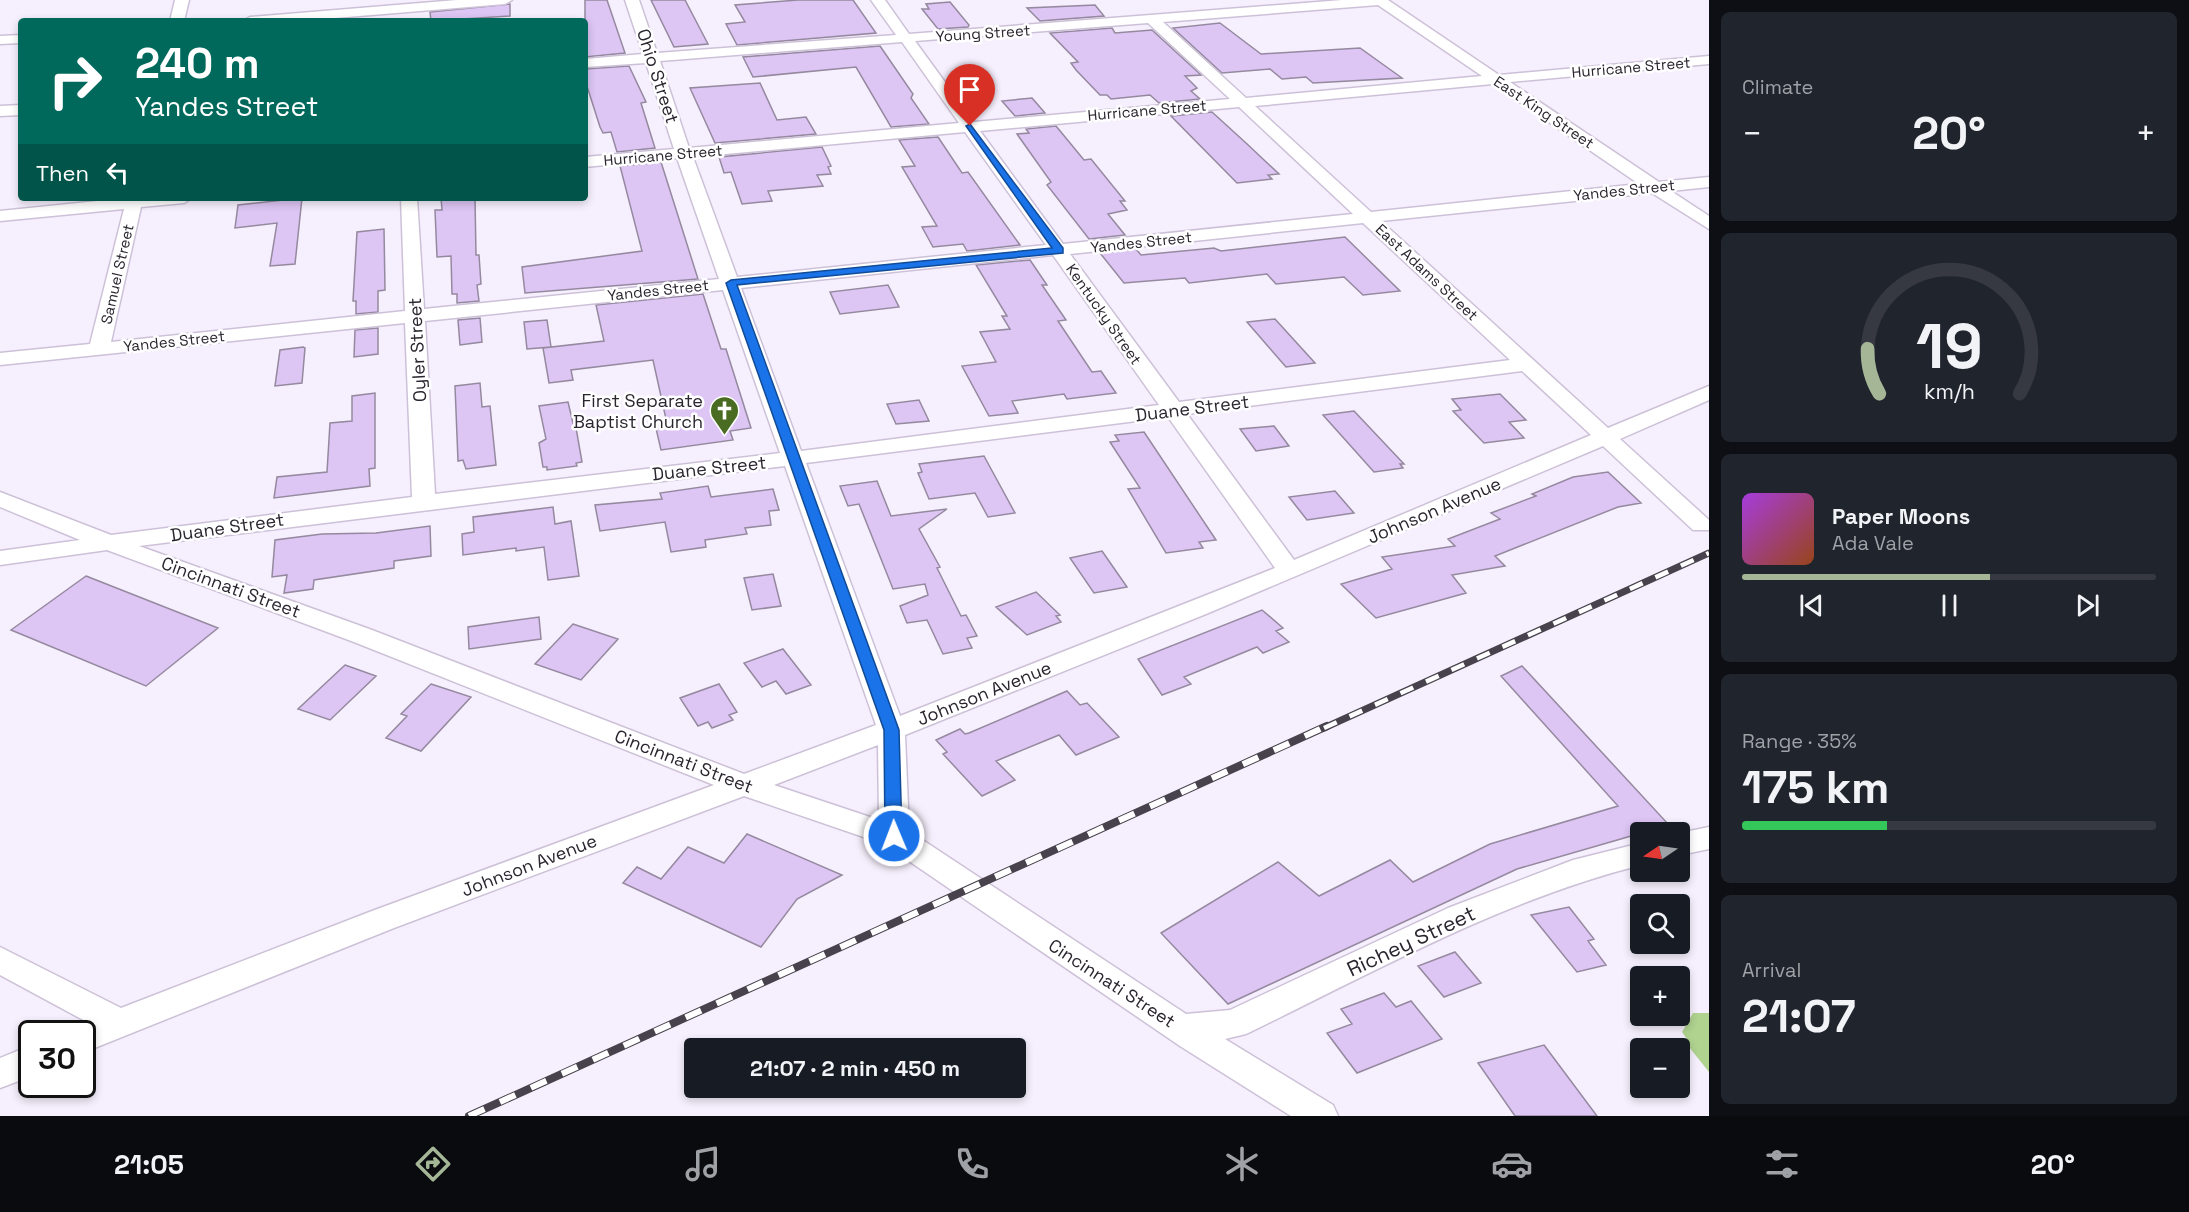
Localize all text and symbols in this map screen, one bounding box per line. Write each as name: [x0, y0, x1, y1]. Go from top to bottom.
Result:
street label: Young Street: [935, 20, 1031, 46]
street label: Ohio Street: [632, 26, 684, 126]
text: 240 m: [135, 37, 260, 90]
icon: right: [36, 42, 114, 120]
street label: Hurricane Street: [1571, 52, 1691, 82]
pin: [944, 64, 995, 126]
street label: East King Street: [1490, 71, 1598, 153]
icon: arrive: [953, 73, 986, 106]
text: Climate: [1742, 74, 1813, 100]
text: Yandes Street: [135, 89, 318, 124]
street label: Hurricane Street: [1087, 95, 1207, 125]
text: 20°: [1912, 105, 1986, 162]
text: −: [1742, 113, 1762, 155]
text: +: [2136, 113, 2156, 155]
street label: Hurricane Street: [603, 140, 723, 170]
icon: left: [101, 156, 134, 189]
text: Then: [36, 159, 89, 187]
street label: Yandes Street: [1572, 175, 1676, 205]
street label: East Adams Street: [1372, 220, 1482, 325]
street label: Samuel Street: [96, 222, 138, 326]
street label: Yandes Street: [1089, 227, 1193, 257]
street label: Kentucky Street: [1062, 260, 1146, 368]
street label: Yandes Street: [606, 275, 710, 305]
street label: Oyler Street: [403, 297, 431, 403]
text: 19: [1916, 307, 1982, 386]
street label: Yandes Street: [122, 326, 226, 356]
text: km/h: [1923, 379, 1975, 406]
place label: First Separate Baptist Church: [573, 389, 703, 433]
street label: Duane Street: [1134, 390, 1250, 426]
church icon: First Separate Baptist Church: [708, 394, 740, 436]
street label: Duane Street: [651, 451, 767, 485]
street label: Johnson Avenue: [1364, 471, 1504, 549]
text: Paper Moons: [1832, 502, 1970, 530]
street label: Duane Street: [169, 508, 285, 546]
text: Ada Vale: [1832, 530, 1914, 556]
street label: Cincinnati Street: [158, 551, 304, 623]
icon: previous: [1795, 589, 1828, 622]
icon: pause: [1933, 589, 1966, 622]
icon: next: [2071, 589, 2104, 622]
street label: Johnson Avenue: [913, 656, 1055, 730]
street label: Cincinnati Street: [612, 724, 756, 798]
text: Range · 35%: [1742, 728, 1857, 754]
text: 175 km: [1742, 759, 1890, 816]
position arrow: [862, 804, 926, 868]
north arrow: [1630, 822, 1690, 882]
map controls: [1630, 822, 1690, 1098]
street label: Johnson Avenue: [458, 829, 600, 901]
button: search: [1630, 894, 1690, 954]
street label: Richey Street: [1342, 899, 1480, 983]
street label: Cincinnati Street: [1044, 934, 1180, 1032]
text: Arrival: [1742, 957, 1801, 983]
button: +: [1630, 966, 1690, 1026]
text: 21:07: [1742, 988, 1856, 1045]
speed limit sign: 30: [18, 1020, 96, 1098]
button: −: [1630, 1038, 1690, 1098]
text: 21:07 · 2 min · 450 m: [750, 1054, 960, 1082]
icon: directions: [412, 1143, 454, 1185]
icon: music: [682, 1143, 724, 1185]
icon: phone: [951, 1143, 993, 1185]
icon: climate: [1221, 1143, 1263, 1185]
icon: car: [1491, 1143, 1533, 1185]
icon: filters: [1761, 1143, 1803, 1185]
text: 21:05: [114, 1147, 184, 1182]
text: 20°: [2031, 1147, 2075, 1182]

